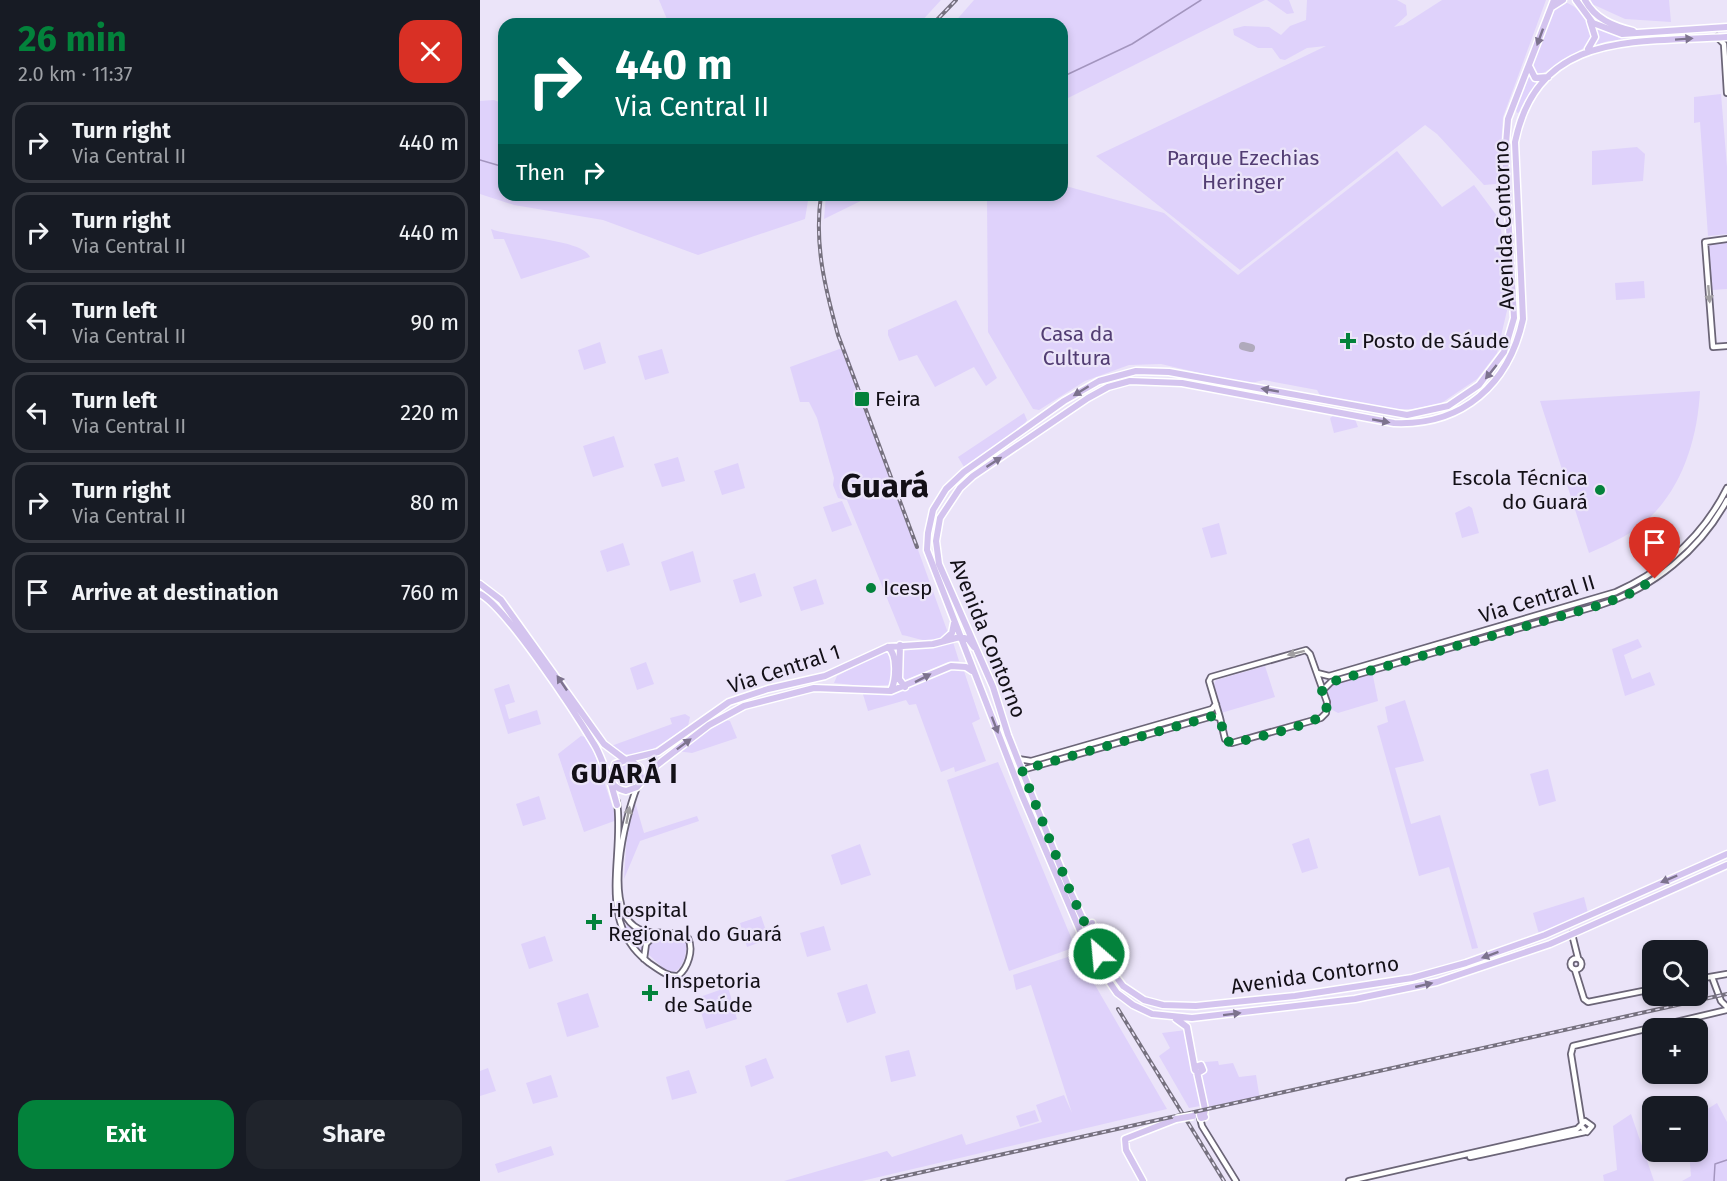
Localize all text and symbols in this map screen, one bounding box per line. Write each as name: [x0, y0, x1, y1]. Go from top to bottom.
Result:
text: 26 min: [18, 17, 127, 61]
button: close: [399, 20, 462, 83]
one-way arrow: [1534, 28, 1544, 46]
one-way arrow: [1675, 35, 1694, 44]
text: 440 m: [615, 40, 732, 90]
icon: right: [516, 42, 594, 120]
text: 2.0 km · 11:37: [18, 62, 132, 86]
text: Via Central II: [615, 91, 769, 123]
text: Turn right: [72, 117, 171, 144]
icon: right: [21, 126, 54, 159]
text: 440 m: [399, 129, 459, 156]
street label: Avenida Contorno: [1488, 140, 1520, 310]
text: Via Central II: [72, 144, 186, 168]
park label: Parque Ezechias Heringer: [1167, 145, 1320, 195]
icon: right: [577, 156, 610, 189]
text: Then: [516, 159, 565, 186]
text: Turn right: [72, 207, 171, 234]
icon: right: [21, 216, 54, 249]
text: 440 m: [399, 219, 459, 246]
text: Via Central II: [72, 234, 186, 258]
one-way arrow: [1704, 285, 1714, 304]
text: Turn left: [72, 297, 157, 324]
icon: left: [21, 306, 54, 339]
text: 90 m: [410, 309, 459, 336]
park label: Casa da Cultura: [1040, 321, 1114, 371]
text: Via Central II: [72, 324, 186, 348]
place label: Posto de Sáude: [1362, 328, 1509, 354]
marker: Posto de Sáude: [1339, 332, 1357, 350]
one-way arrow: [1484, 364, 1497, 380]
one-way arrow: [1260, 385, 1279, 394]
place label: Feira: [875, 386, 921, 412]
one-way arrow: [1073, 386, 1089, 397]
text: Turn left: [72, 387, 157, 414]
marker: Feira: [853, 390, 871, 408]
icon: left: [21, 396, 54, 429]
text: 220 m: [400, 399, 459, 426]
text: Via Central II: [72, 414, 186, 438]
one-way arrow: [1372, 417, 1391, 426]
one-way arrow: [986, 457, 1002, 468]
place label: Escola Técnica do Guará: [1451, 465, 1588, 515]
district label: Guará: [841, 466, 929, 506]
text: Turn right: [72, 477, 171, 504]
marker: Escola Técnica do Guará: [1593, 483, 1607, 497]
icon: right: [21, 486, 54, 519]
text: 80 m: [410, 489, 459, 516]
text: Via Central II: [72, 504, 186, 528]
pin: [1629, 517, 1680, 579]
icon: arrive: [1638, 526, 1671, 559]
street label: Avenida Contorno: [944, 554, 1032, 722]
street label: Via Central II: [1476, 569, 1598, 629]
place label: Icesp: [883, 575, 933, 601]
icon: arrive: [21, 576, 54, 609]
text: Arrive at destination: [72, 579, 279, 606]
text: 760 m: [401, 579, 459, 606]
marker: Icesp: [864, 581, 878, 595]
street label: Via Central 1: [725, 639, 843, 699]
one-way arrow: [1287, 648, 1305, 658]
one-way arrow: [915, 673, 932, 683]
one-way arrow: [557, 675, 568, 691]
one-way arrow: [991, 717, 1001, 735]
one-way arrow: [676, 738, 692, 750]
district label: GUARÁ I: [571, 756, 679, 790]
one-way arrow: [624, 805, 633, 824]
one-way arrow: [1660, 875, 1678, 884]
place label: Hospital Regional do Guará: [608, 897, 782, 947]
marker: Hospital Regional do Guará: [585, 913, 603, 931]
position arrow: [1067, 922, 1131, 986]
map controls: [1642, 940, 1708, 1162]
button: search: [1642, 940, 1708, 1006]
street label: Avenida Contorno: [1229, 950, 1401, 1000]
one-way arrow: [1481, 951, 1499, 961]
place label: Inspetoria de Saúde: [664, 968, 761, 1018]
one-way arrow: [1415, 979, 1434, 989]
marker: Inspetoria de Saúde: [641, 984, 659, 1002]
one-way arrow: [1222, 1009, 1241, 1018]
button: +: [1642, 1018, 1708, 1084]
button: −: [1642, 1096, 1708, 1162]
button: Exit: [18, 1100, 234, 1169]
button: Share: [246, 1100, 462, 1169]

